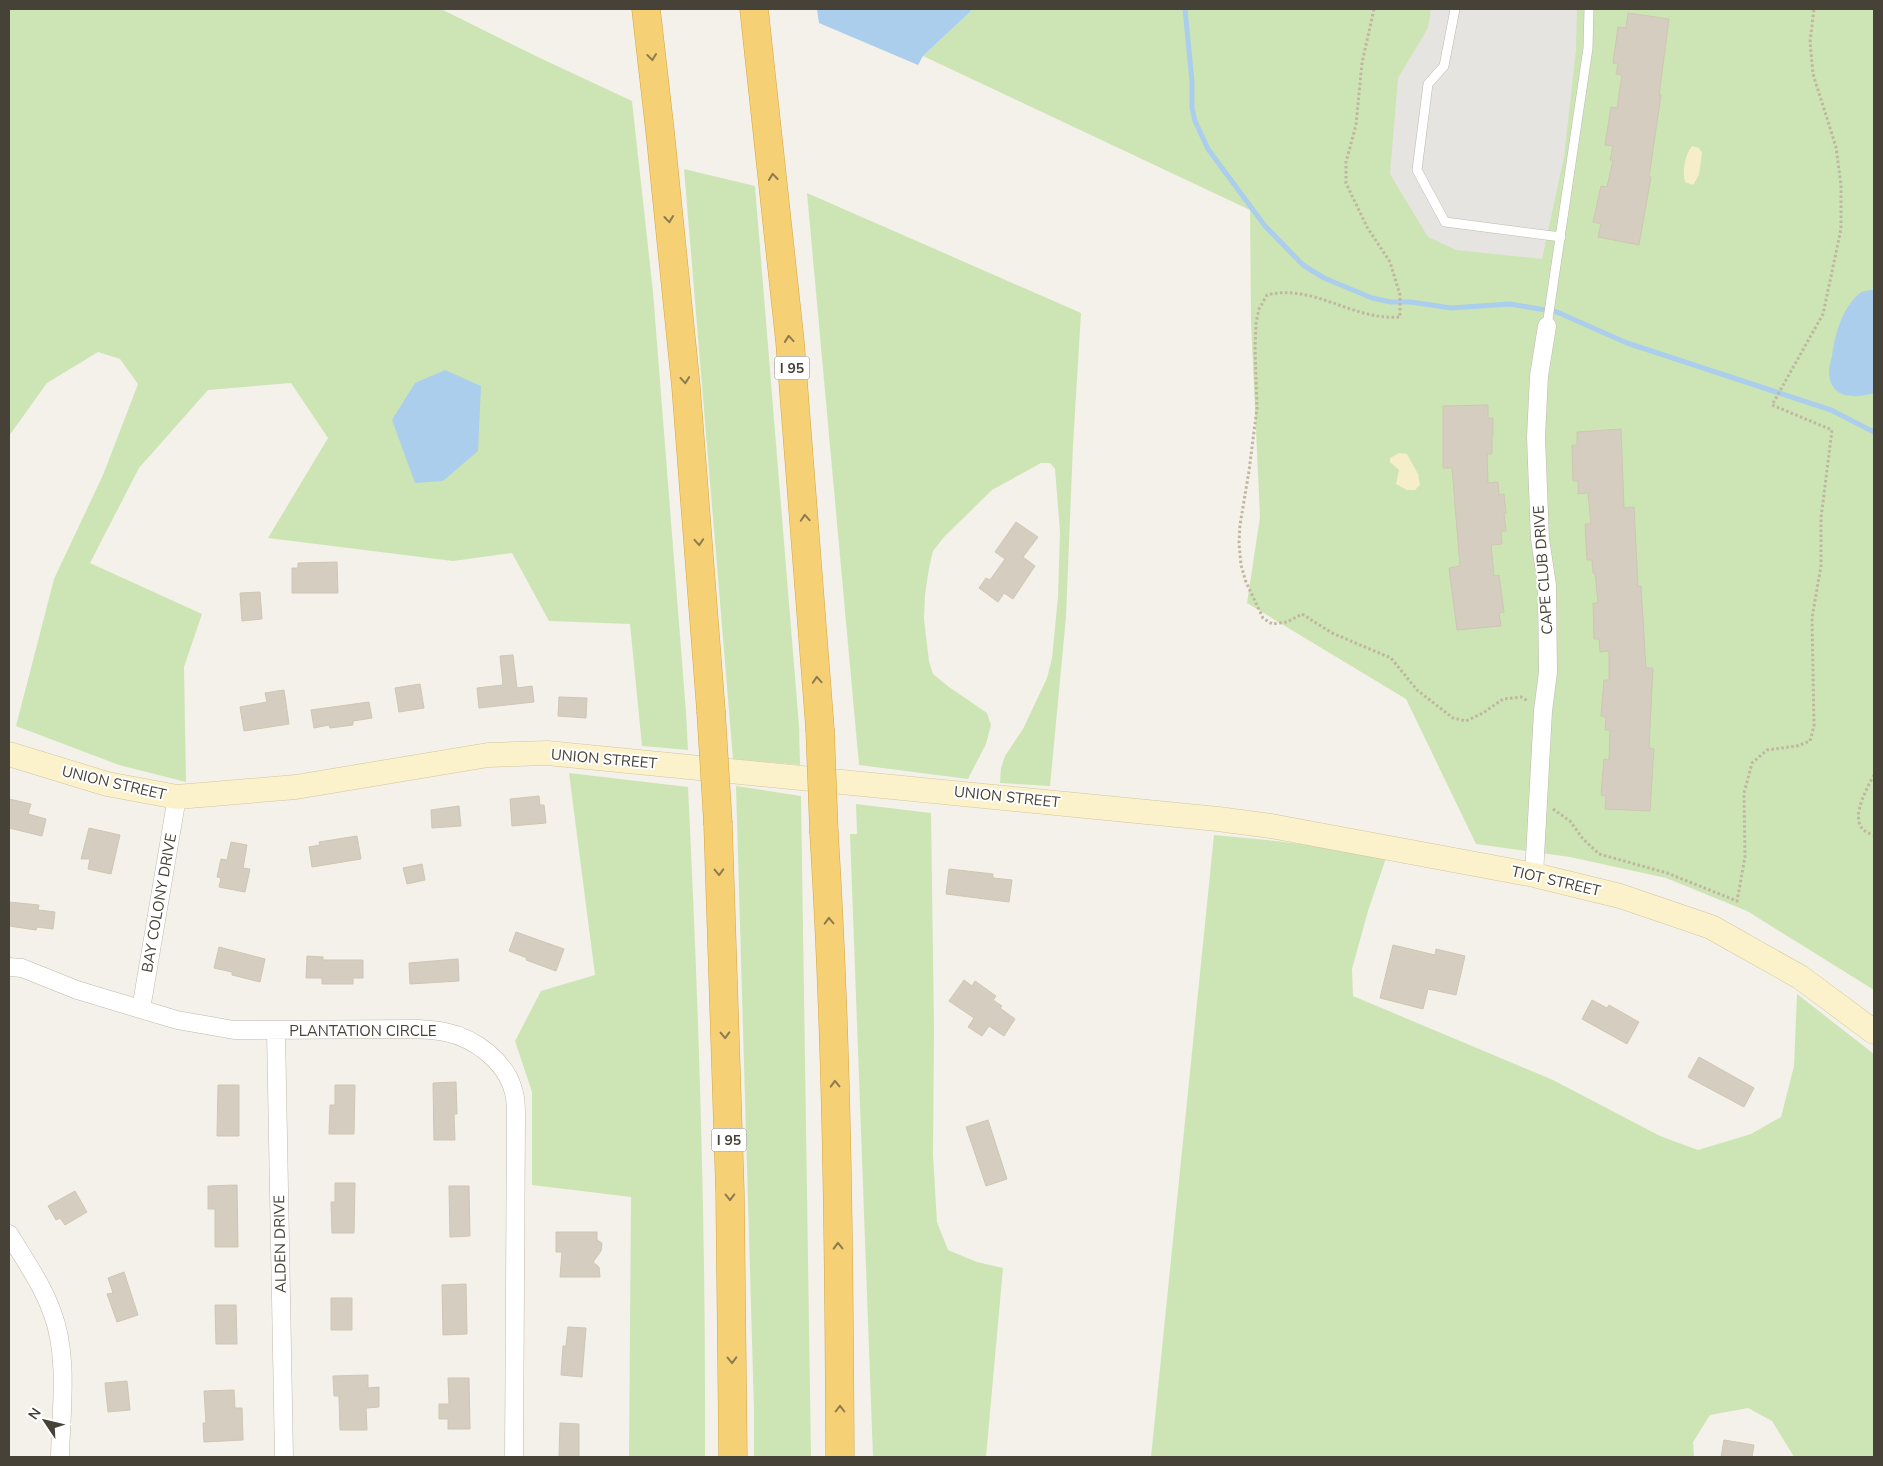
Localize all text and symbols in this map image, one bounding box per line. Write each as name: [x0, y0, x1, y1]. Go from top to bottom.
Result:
one-way arrow: [646, 53, 657, 61]
one-way arrow: [768, 173, 779, 181]
one-way arrow: [663, 215, 674, 223]
one-way arrow: [784, 334, 795, 342]
road number: I 95: [774, 356, 810, 379]
one-way arrow: [679, 377, 690, 385]
street label: CAPE CLUB DRIVE: [1528, 505, 1558, 635]
one-way arrow: [799, 514, 810, 522]
one-way arrow: [693, 539, 704, 547]
one-way arrow: [811, 676, 822, 684]
street label: UNION STREET: [550, 744, 658, 774]
street label: UNION STREET: [60, 761, 168, 805]
street label: UNION STREET: [953, 781, 1061, 813]
street label: BAY COLONY DRIVE: [137, 832, 181, 974]
street label: TIOT STREET: [1509, 861, 1603, 901]
one-way arrow: [714, 869, 725, 877]
one-way arrow: [824, 917, 834, 924]
street label: PLANTATION CIRCLE: [289, 1021, 437, 1041]
one-way arrow: [720, 1031, 731, 1039]
one-way arrow: [829, 1079, 840, 1087]
road number: I 95: [712, 1128, 746, 1152]
one-way arrow: [725, 1194, 735, 1201]
street label: ALDEN DRIVE: [269, 1195, 291, 1293]
one-way arrow: [833, 1242, 844, 1250]
one-way arrow: [727, 1356, 737, 1364]
north arrow: [20, 1396, 70, 1446]
text: N: [24, 1404, 46, 1424]
one-way arrow: [835, 1404, 845, 1412]

